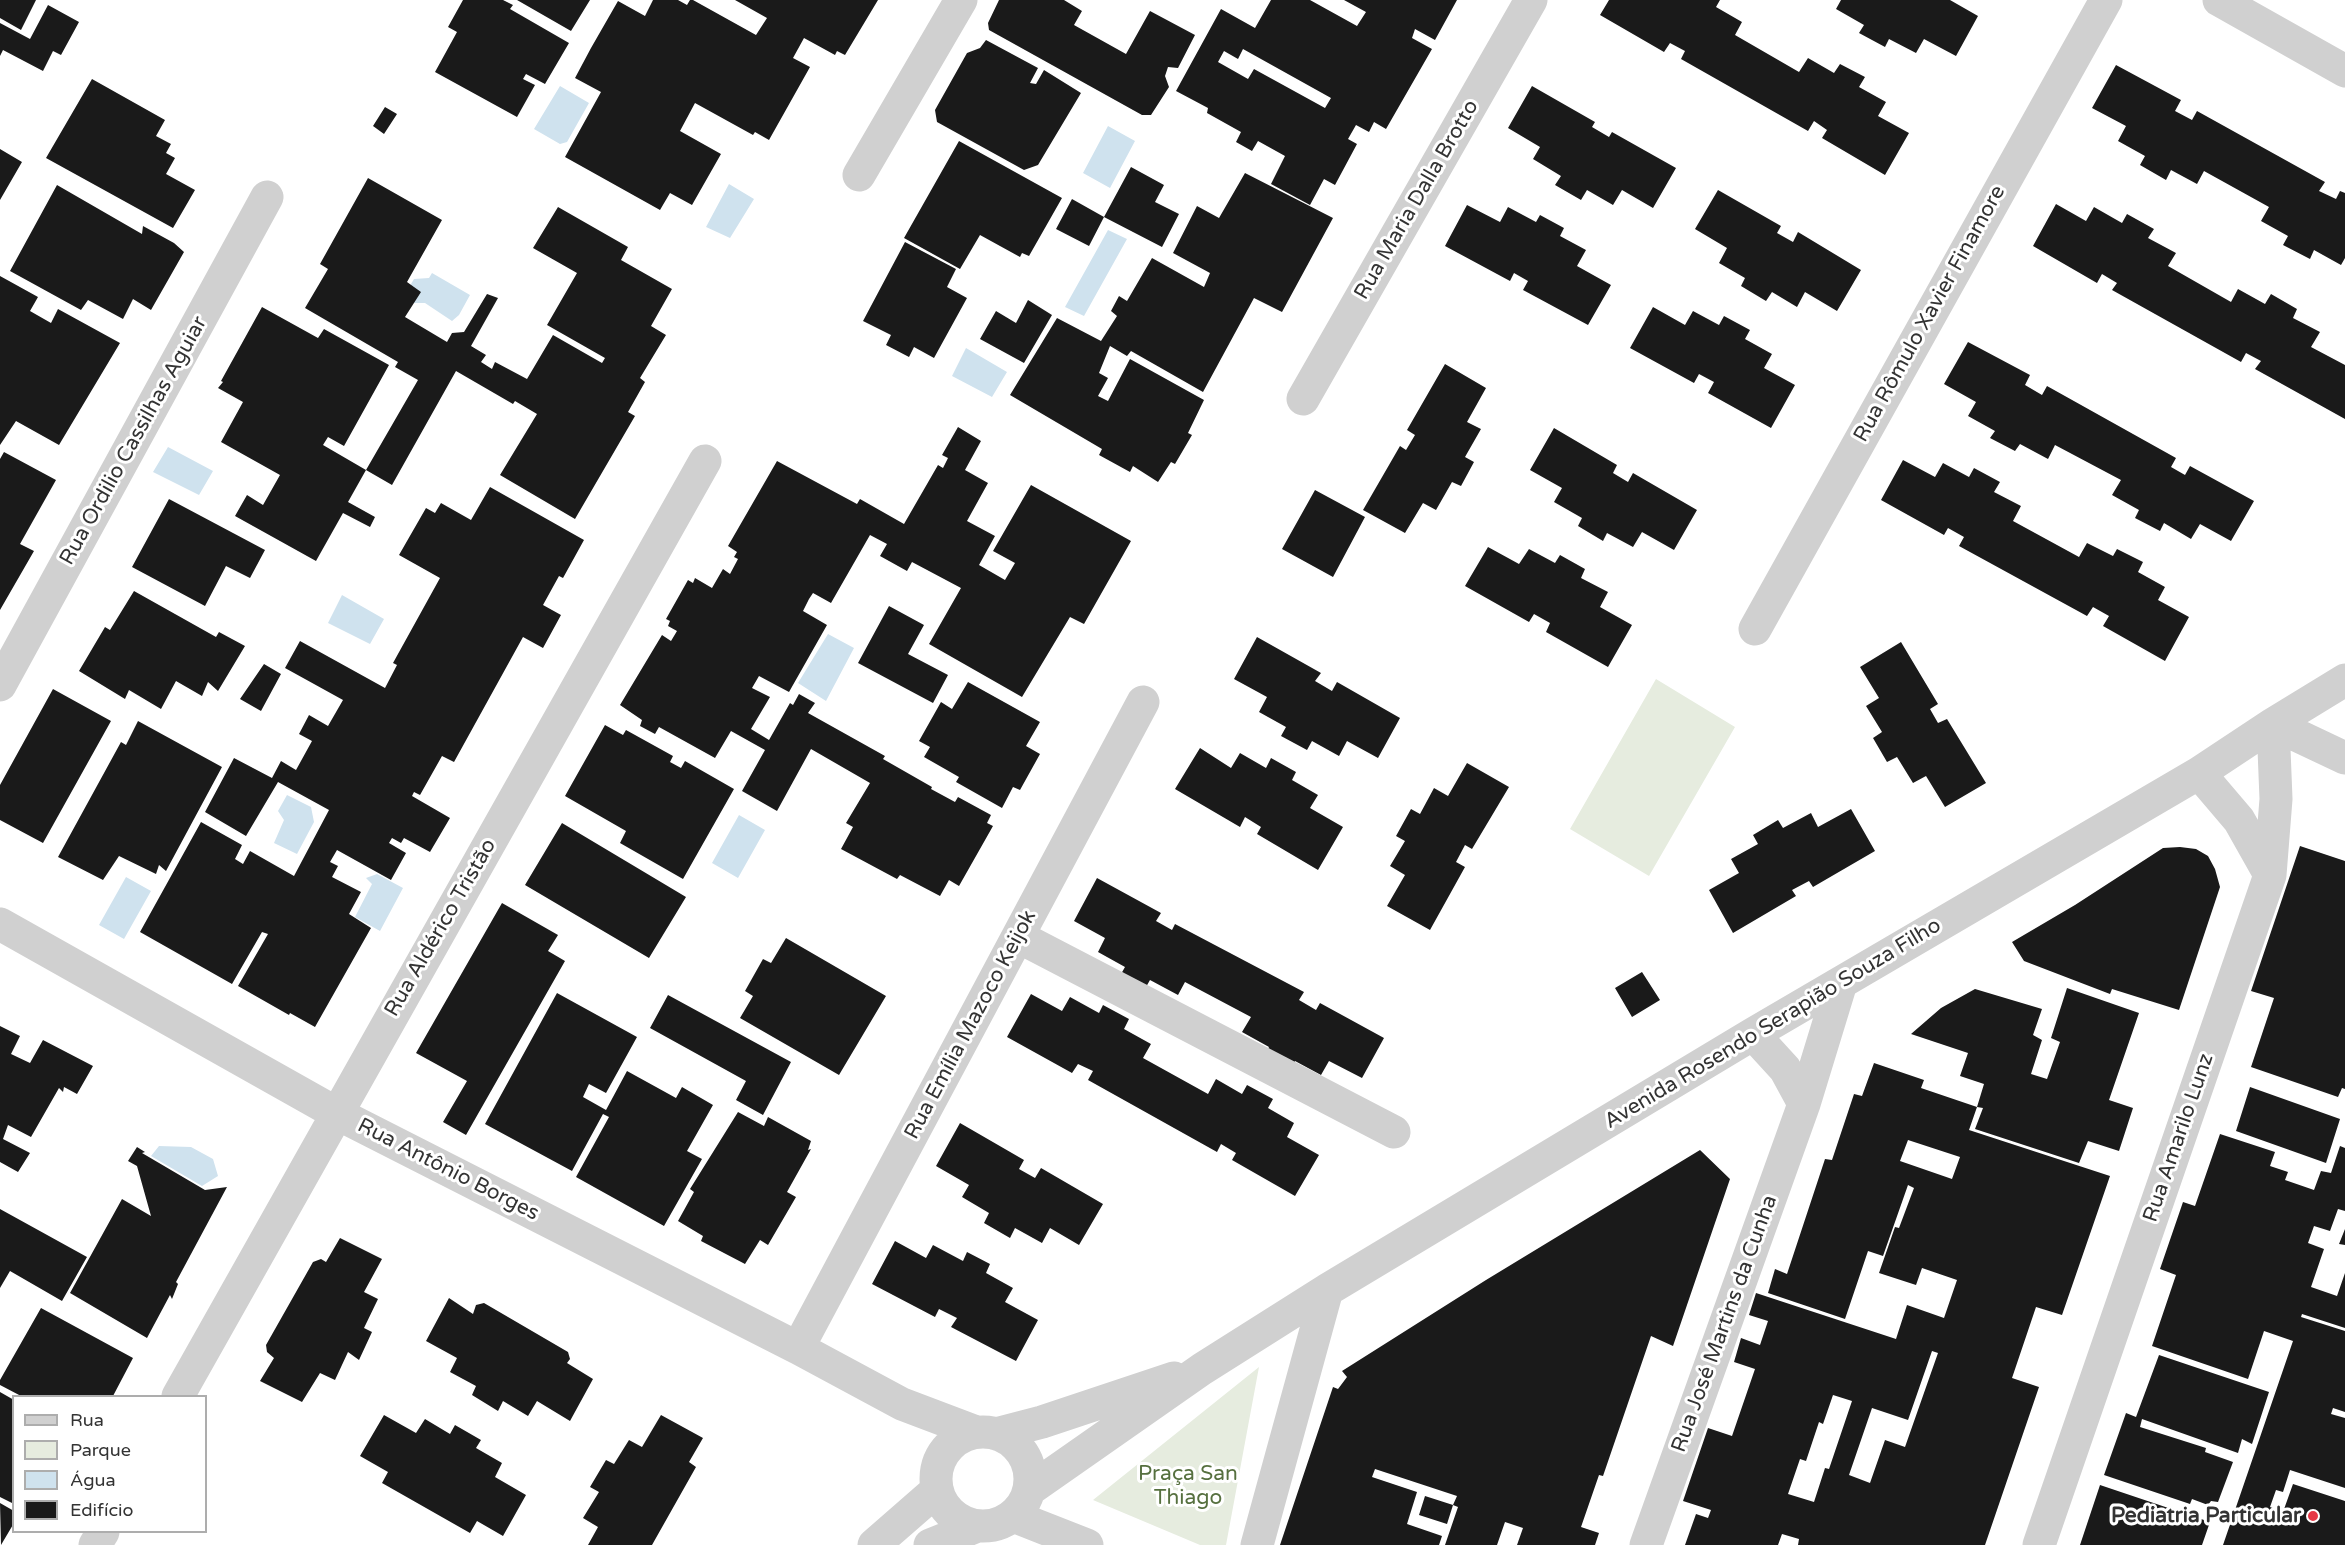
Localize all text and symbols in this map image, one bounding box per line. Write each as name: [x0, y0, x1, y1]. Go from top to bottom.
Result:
street label: Rua Maria Dalla Brotto: [1350, 96, 1484, 304]
street label: Rua Rômulo Xavier Finamore: [1849, 181, 2011, 447]
street label: Rua Ordilio Cassilhas Aguiar: [55, 312, 213, 570]
street label: Rua Aldérico Tristão: [380, 835, 502, 1021]
street label: Rua Emília Mazoco Keijok: [900, 906, 1042, 1144]
street label: Avenida Rosendo Serapião Souza Filho: [1600, 913, 1946, 1135]
street label: Rua Amarilo Lunz: [2138, 1050, 2220, 1226]
street label: Rua Antônio Borges: [353, 1113, 543, 1227]
street label: Rua José Martins da Cunha: [1667, 1192, 1783, 1456]
legend: [12, 1395, 207, 1533]
text: Rua: [70, 1409, 104, 1431]
text: Parque: [70, 1439, 131, 1461]
park label: Praça San Thiago: [1138, 1461, 1238, 1511]
text: Água: [70, 1469, 116, 1491]
text: Edifício: [70, 1499, 133, 1521]
place label: Pediatria Particular: [2111, 1503, 2301, 1529]
marker: Pediatria Particular: [2306, 1509, 2320, 1523]

